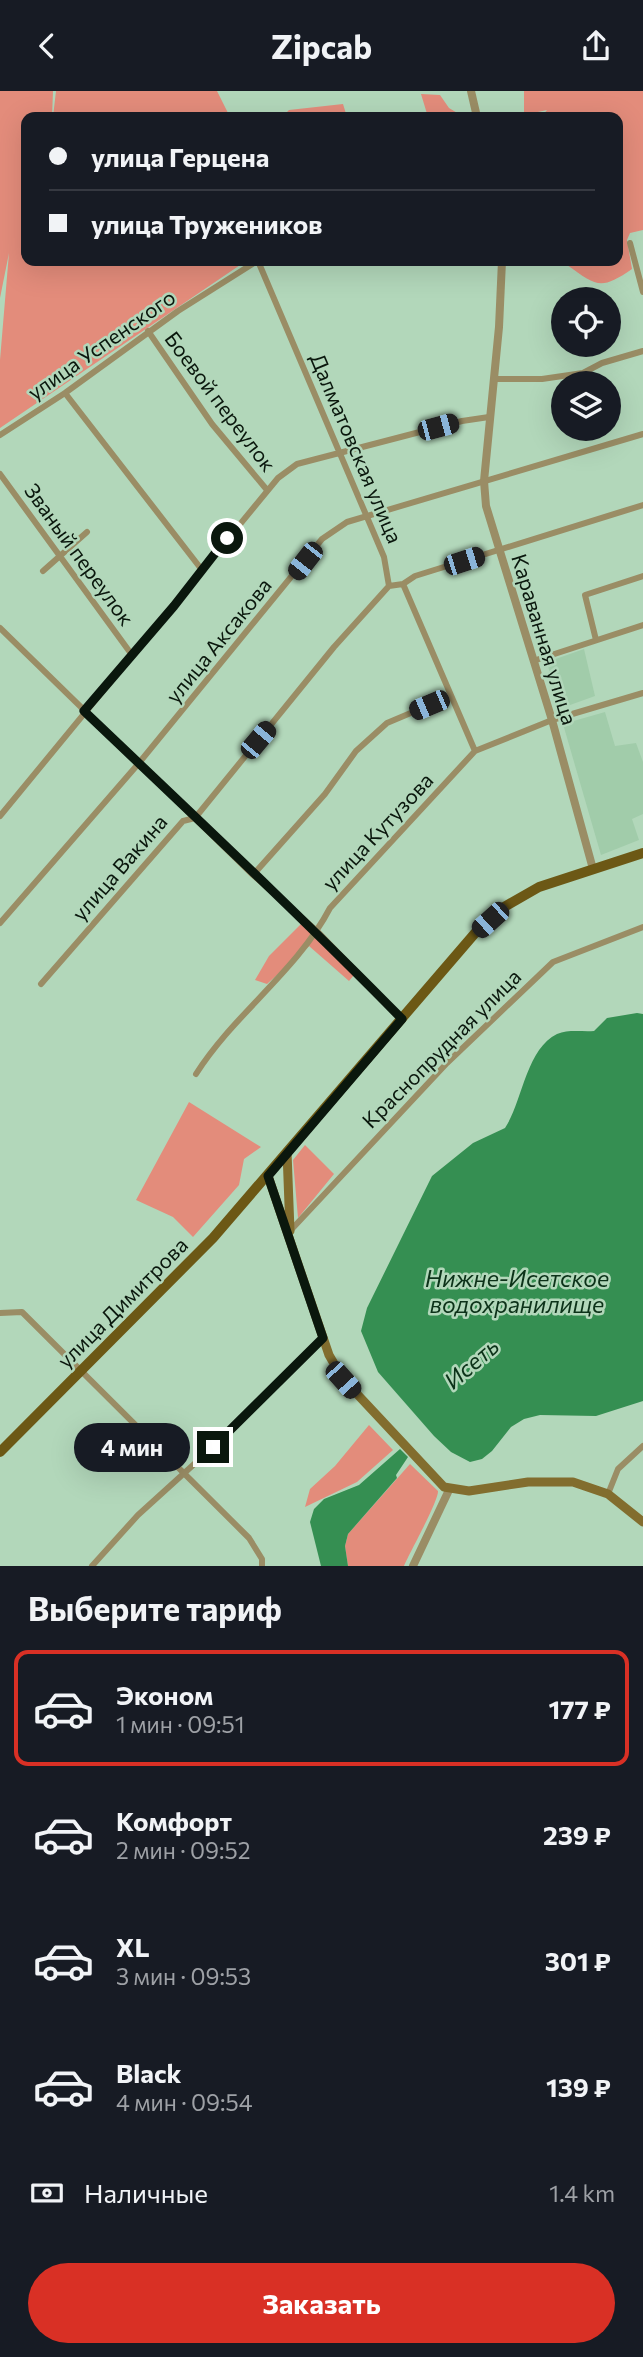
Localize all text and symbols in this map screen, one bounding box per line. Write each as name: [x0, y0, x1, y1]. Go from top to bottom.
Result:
text: Zipcab: [271, 26, 372, 66]
icon: back: [28, 27, 66, 65]
icon: share: [577, 27, 615, 65]
text: улица Герцена: [91, 141, 269, 172]
text: улица Тружеников: [91, 208, 323, 239]
street label: улица Успенского: [22, 284, 180, 404]
map controls: [551, 287, 621, 441]
button: locate: [551, 287, 621, 357]
street label: Боевой переулок: [160, 326, 282, 476]
street label: Далматовская улица: [306, 349, 408, 547]
button: layers: [551, 371, 621, 441]
car: [415, 411, 462, 443]
street label: Званый переулок: [20, 478, 140, 630]
route start: [211, 522, 243, 554]
car: [284, 538, 327, 584]
car: [441, 545, 488, 577]
street label: Караванная улица: [507, 550, 583, 728]
street label: улица Аксакова: [160, 573, 276, 707]
car: [406, 687, 453, 723]
car: [237, 717, 280, 763]
street label: улица Кутузова: [316, 767, 438, 895]
street label: улица Вакина: [66, 809, 172, 925]
car: [468, 898, 513, 942]
street label: Краснопрудная улица: [357, 964, 525, 1132]
street label: улица Димитрова: [52, 1232, 192, 1372]
water label: Нижне-Исетское водохранилище: [425, 1264, 609, 1318]
water label: Исеть: [438, 1332, 504, 1394]
car: [322, 1357, 365, 1403]
callout: 4 мин: [73, 1423, 188, 1471]
route end: [197, 1431, 229, 1463]
text: 4 мин: [101, 1433, 163, 1461]
text: Выберите тариф: [28, 1588, 282, 1628]
icon: car: [32, 1677, 95, 1740]
text: Эконом: [116, 1679, 213, 1710]
text: 177 ₽: [549, 1693, 611, 1724]
text: 1 мин · 09:51: [116, 1710, 245, 1738]
icon: car: [32, 1803, 95, 1866]
text: Комфорт: [116, 1805, 232, 1836]
text: 239 ₽: [543, 1819, 611, 1850]
text: 2 мин · 09:52: [116, 1836, 250, 1864]
icon: car: [32, 1929, 95, 1992]
text: XL: [116, 1931, 150, 1962]
text: 301 ₽: [545, 1945, 611, 1976]
text: 3 мин · 09:53: [116, 1962, 251, 1990]
icon: car: [32, 2055, 95, 2118]
text: Black: [116, 2057, 182, 2088]
text: 139 ₽: [546, 2071, 611, 2102]
text: 4 мин · 09:54: [116, 2088, 253, 2116]
icon: cash: [28, 2174, 66, 2212]
text: Наличные: [84, 2177, 208, 2208]
text: 1.4 km: [549, 2179, 615, 2207]
button: Заказать: [28, 2263, 615, 2343]

